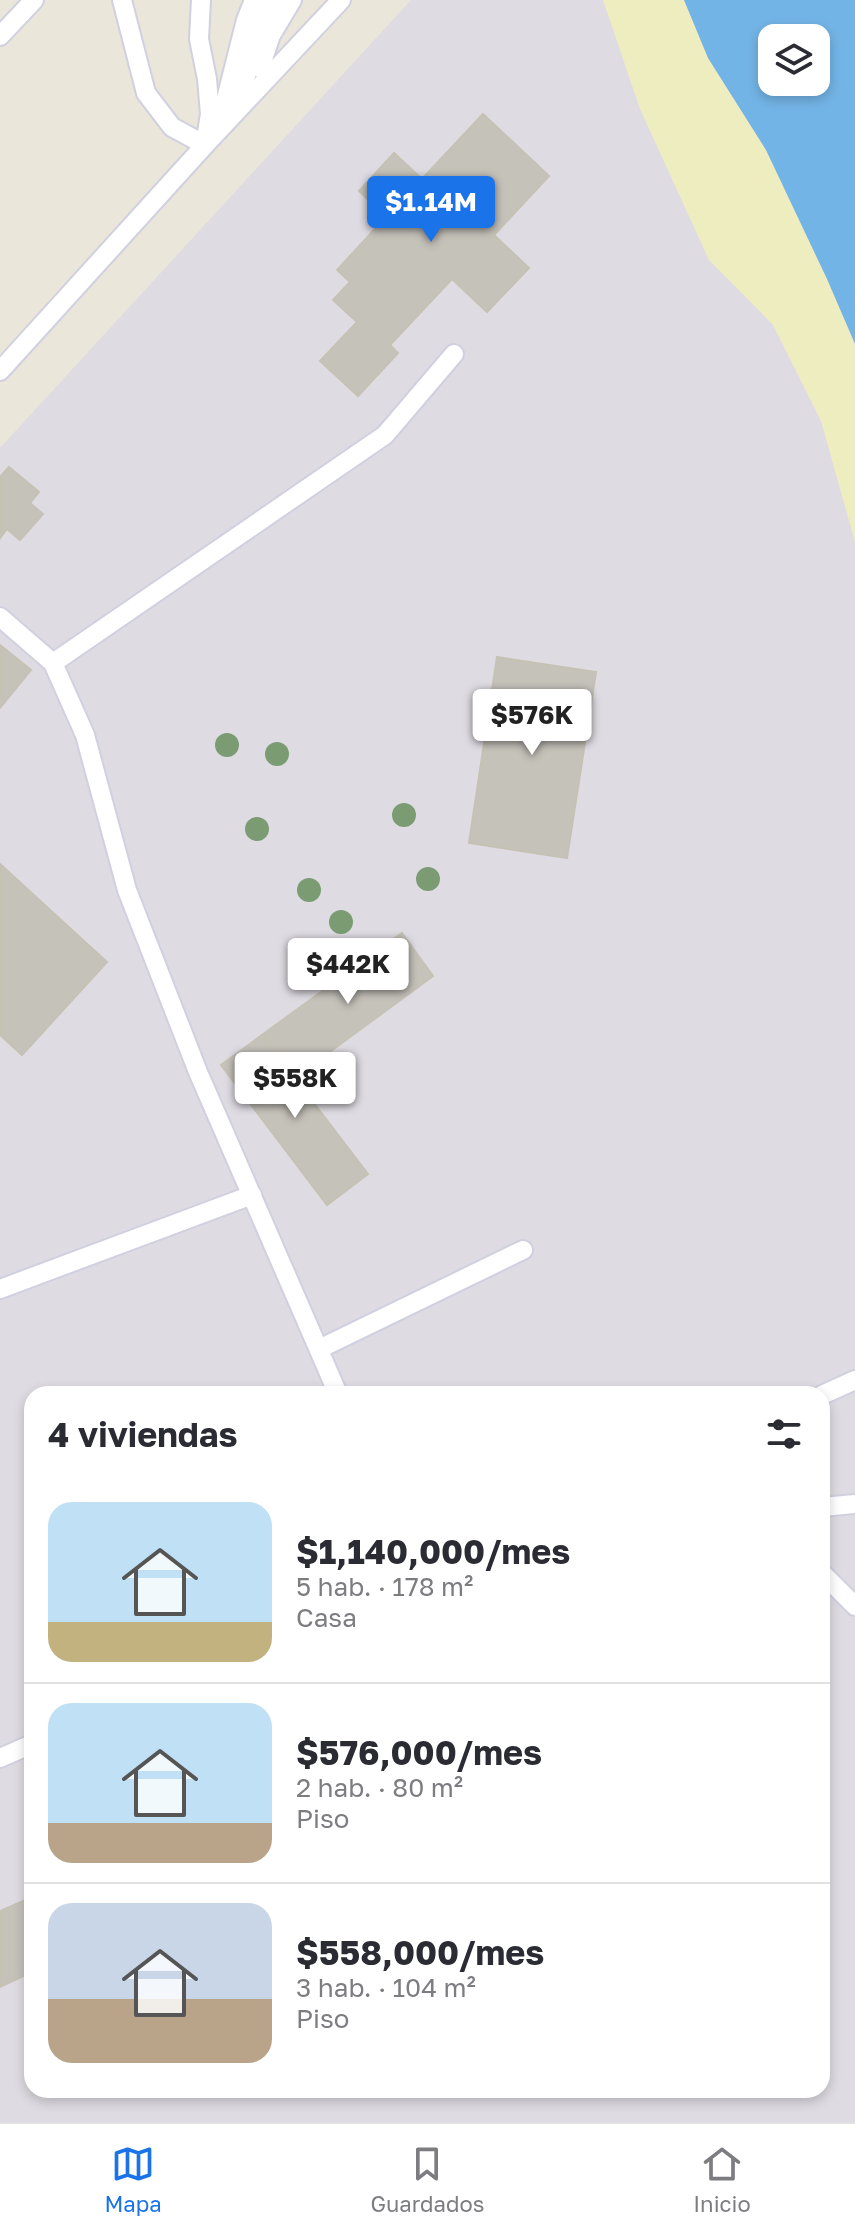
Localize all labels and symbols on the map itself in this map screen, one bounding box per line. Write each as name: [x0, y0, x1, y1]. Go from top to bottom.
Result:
pin: $1.14M: [366, 176, 496, 244]
pin: $576K: [476, 689, 588, 757]
pin: $442K: [292, 938, 404, 1006]
pin: $558K: [239, 1052, 351, 1120]

